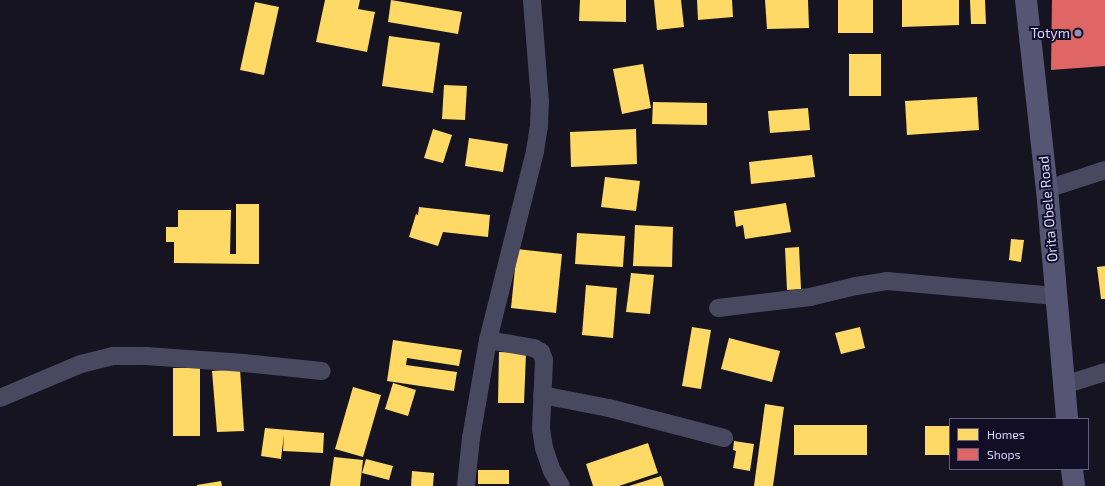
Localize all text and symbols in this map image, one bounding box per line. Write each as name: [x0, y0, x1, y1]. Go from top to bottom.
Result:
place label: Totym: [1030, 25, 1070, 41]
marker: Totym: [1073, 28, 1083, 38]
street label: Orita Obele Road: [1035, 155, 1061, 263]
legend: [949, 418, 1089, 470]
text: Homes: [987, 427, 1025, 441]
text: Shops: [987, 447, 1021, 461]

